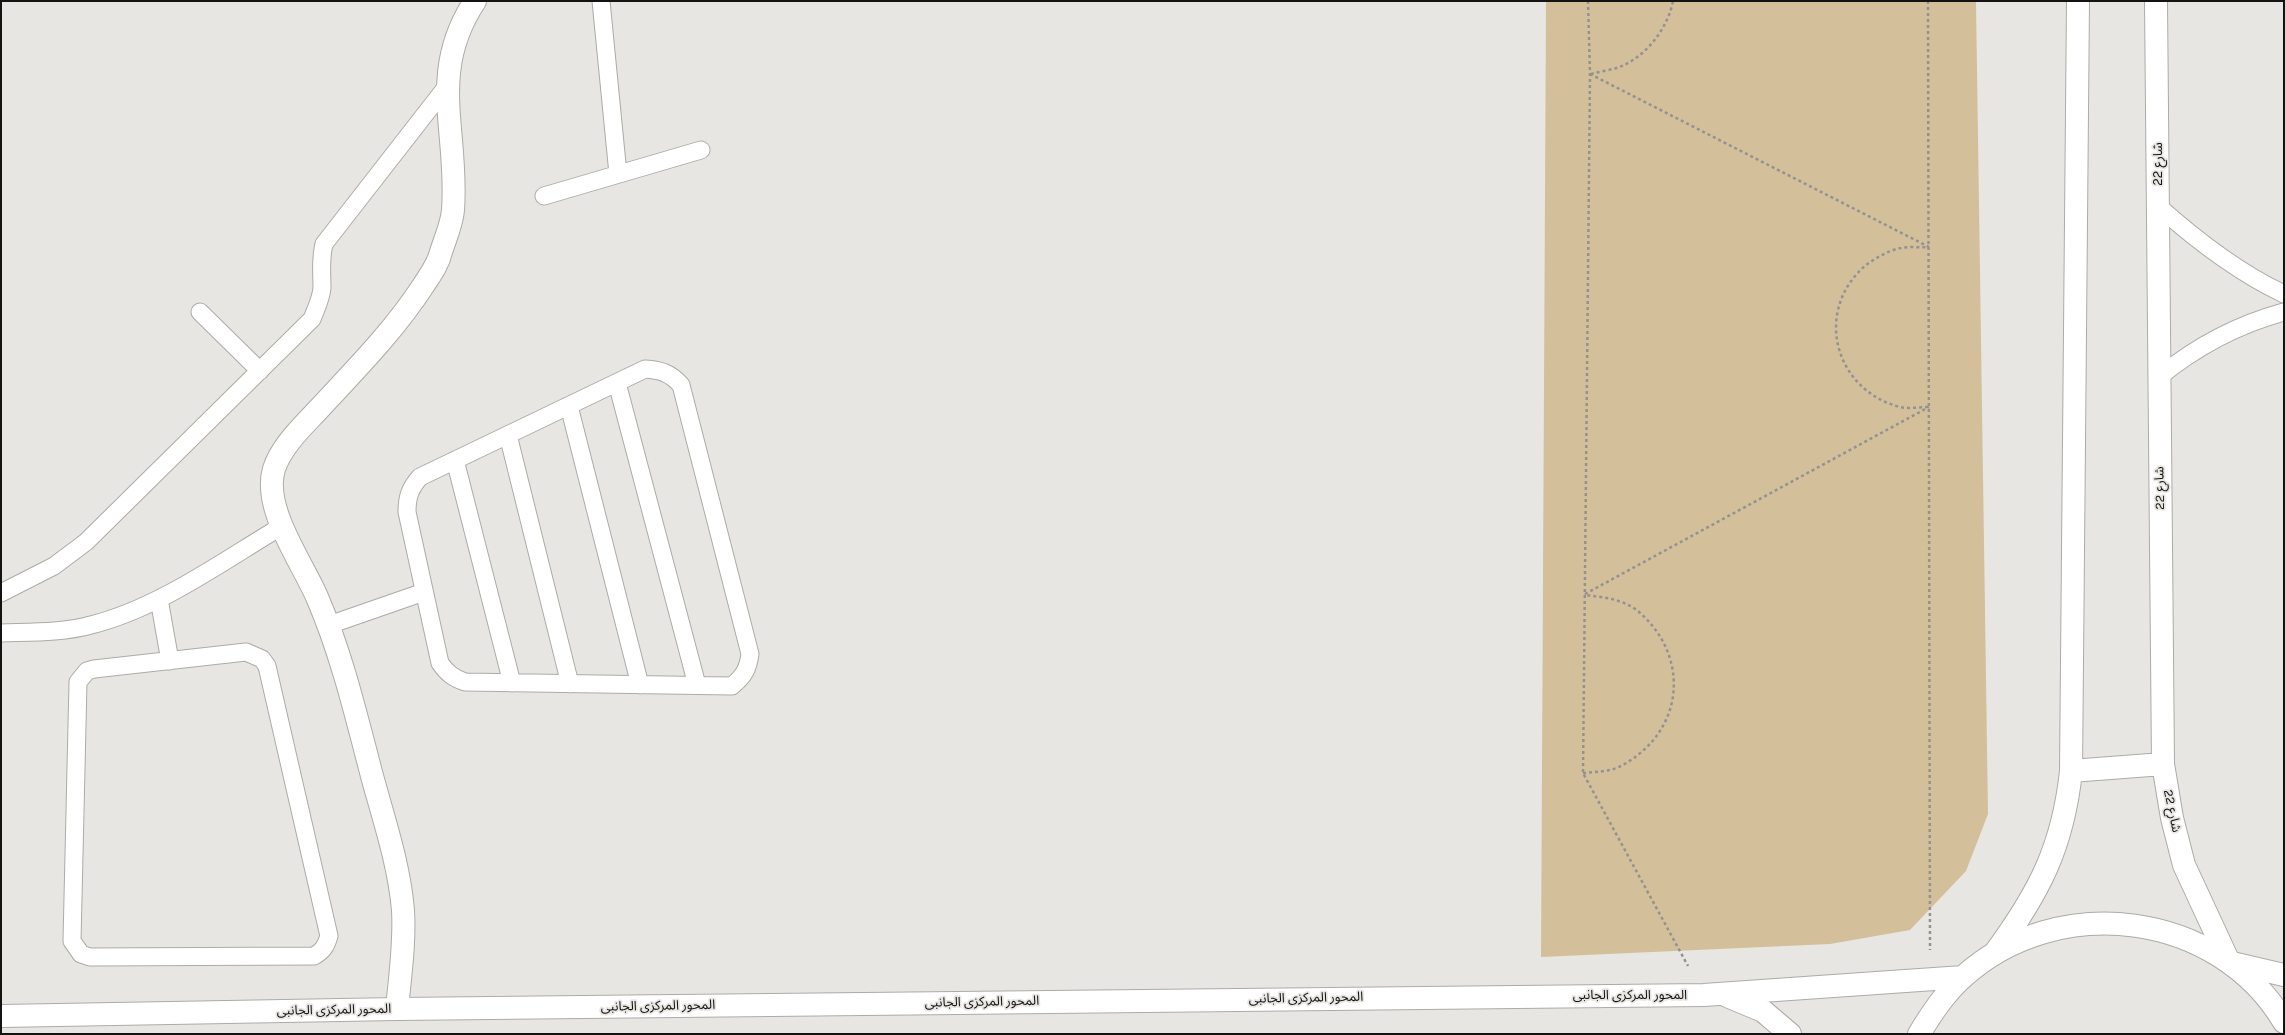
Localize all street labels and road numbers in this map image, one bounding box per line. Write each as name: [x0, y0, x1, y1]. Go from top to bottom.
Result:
street label: شارع 22: [2150, 142, 2166, 186]
street label: شارع 22: [2152, 466, 2168, 510]
street label: شارع 22: [2160, 788, 2184, 834]
street label: المحور المركزى الجانبى: [1573, 987, 1687, 1003]
street label: المحور المركزى الجانبى: [1249, 989, 1363, 1007]
street label: المحور المركزى الجانبى: [925, 993, 1039, 1011]
street label: المحور المركزى الجانبى: [601, 997, 715, 1015]
street label: المحور المركزى الجانبى: [277, 1001, 391, 1019]

